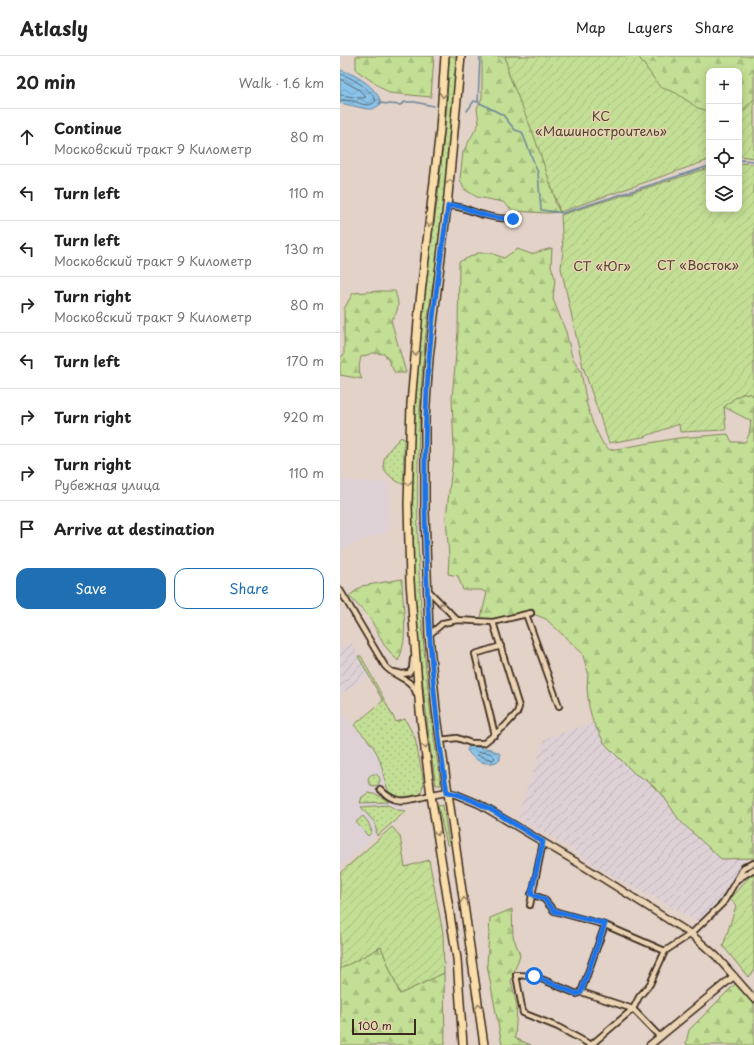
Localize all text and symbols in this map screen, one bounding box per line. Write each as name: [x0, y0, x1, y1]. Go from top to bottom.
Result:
text: Atlasly: [20, 14, 88, 42]
text: Map: [576, 17, 606, 38]
text: Layers: [628, 17, 673, 38]
text: Share: [695, 17, 734, 38]
map controls: [706, 68, 742, 212]
button: +: [706, 68, 742, 104]
text: 20 min: [16, 69, 76, 95]
text: Walk · 1.6 km: [239, 73, 324, 92]
one-way arrow: [438, 92, 447, 98]
button: −: [706, 104, 742, 140]
park label: КС «Машиностроитель»: [535, 106, 667, 140]
text: Continue: [54, 116, 122, 139]
icon: ahead: [16, 126, 38, 148]
text: 80 m: [290, 127, 324, 146]
text: Московский тракт 9 Километр: [54, 139, 252, 158]
button: locate: [706, 140, 742, 176]
button: layers: [706, 176, 742, 212]
one-way arrow: [445, 179, 454, 185]
text: Turn left: [54, 181, 120, 204]
icon: left: [16, 182, 38, 204]
text: 110 m: [289, 183, 324, 202]
route end: [504, 210, 522, 228]
one-way arrow: [425, 221, 434, 227]
text: Turn left: [54, 228, 120, 251]
icon: left: [16, 238, 38, 260]
text: 130 m: [285, 239, 324, 258]
text: Московский тракт 9 Километр: [54, 251, 252, 270]
park label: СТ «Восток»: [657, 255, 739, 274]
park label: СТ «Юг»: [573, 256, 631, 275]
text: Turn right: [54, 284, 131, 307]
icon: right: [16, 294, 38, 316]
text: 80 m: [290, 295, 324, 314]
text: Московский тракт 9 Километр: [54, 307, 252, 326]
text: Turn left: [54, 349, 120, 372]
icon: left: [16, 350, 38, 372]
one-way arrow: [411, 350, 420, 356]
text: 170 m: [286, 351, 324, 370]
text: Turn right: [54, 405, 131, 428]
icon: right: [16, 406, 38, 428]
text: 920 m: [283, 407, 324, 426]
text: Turn right: [54, 452, 131, 475]
icon: right: [16, 462, 38, 484]
text: 110 m: [289, 463, 324, 482]
text: Рубежная улица: [54, 475, 160, 494]
one-way arrow: [404, 480, 413, 486]
text: Arrive at destination: [54, 517, 215, 540]
icon: arrive: [16, 518, 38, 540]
button: Save: [16, 568, 166, 609]
button: Share: [174, 568, 324, 609]
one-way arrow: [439, 602, 447, 610]
one-way arrow: [420, 743, 429, 749]
one-way arrow: [432, 830, 441, 837]
one-way arrow: [460, 897, 469, 903]
route start: [525, 967, 543, 985]
one-way arrow: [475, 1003, 484, 1009]
scale bar: [352, 1017, 416, 1036]
text: 100 m: [358, 1017, 392, 1034]

